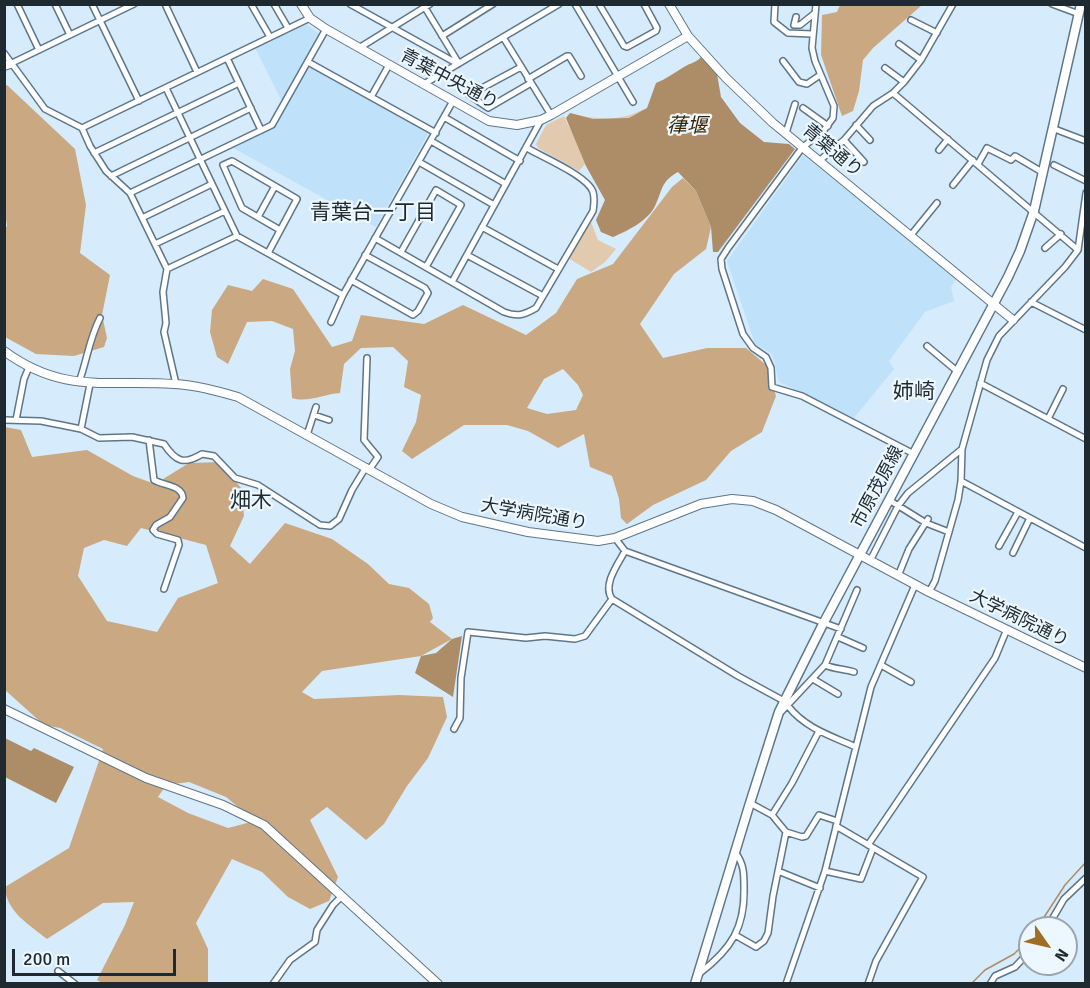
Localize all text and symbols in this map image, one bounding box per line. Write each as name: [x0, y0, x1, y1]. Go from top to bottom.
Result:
street label: 青葉中央通り: [396, 45, 502, 115]
water label: 葎堰: [667, 115, 707, 139]
street label: 青葉通り: [797, 120, 867, 182]
district label: 青葉台一丁目: [310, 200, 436, 226]
district label: 姉崎: [893, 379, 935, 405]
street label: 市原茂原線: [847, 442, 909, 532]
district label: 畑木: [230, 488, 272, 514]
street label: 大学病院通り: [479, 495, 589, 535]
street label: 大学病院通り: [966, 586, 1072, 652]
north arrow: [1018, 916, 1078, 976]
scale bar: [15, 937, 178, 975]
text: N: [1050, 945, 1073, 965]
text: 200 m: [23, 948, 70, 970]

